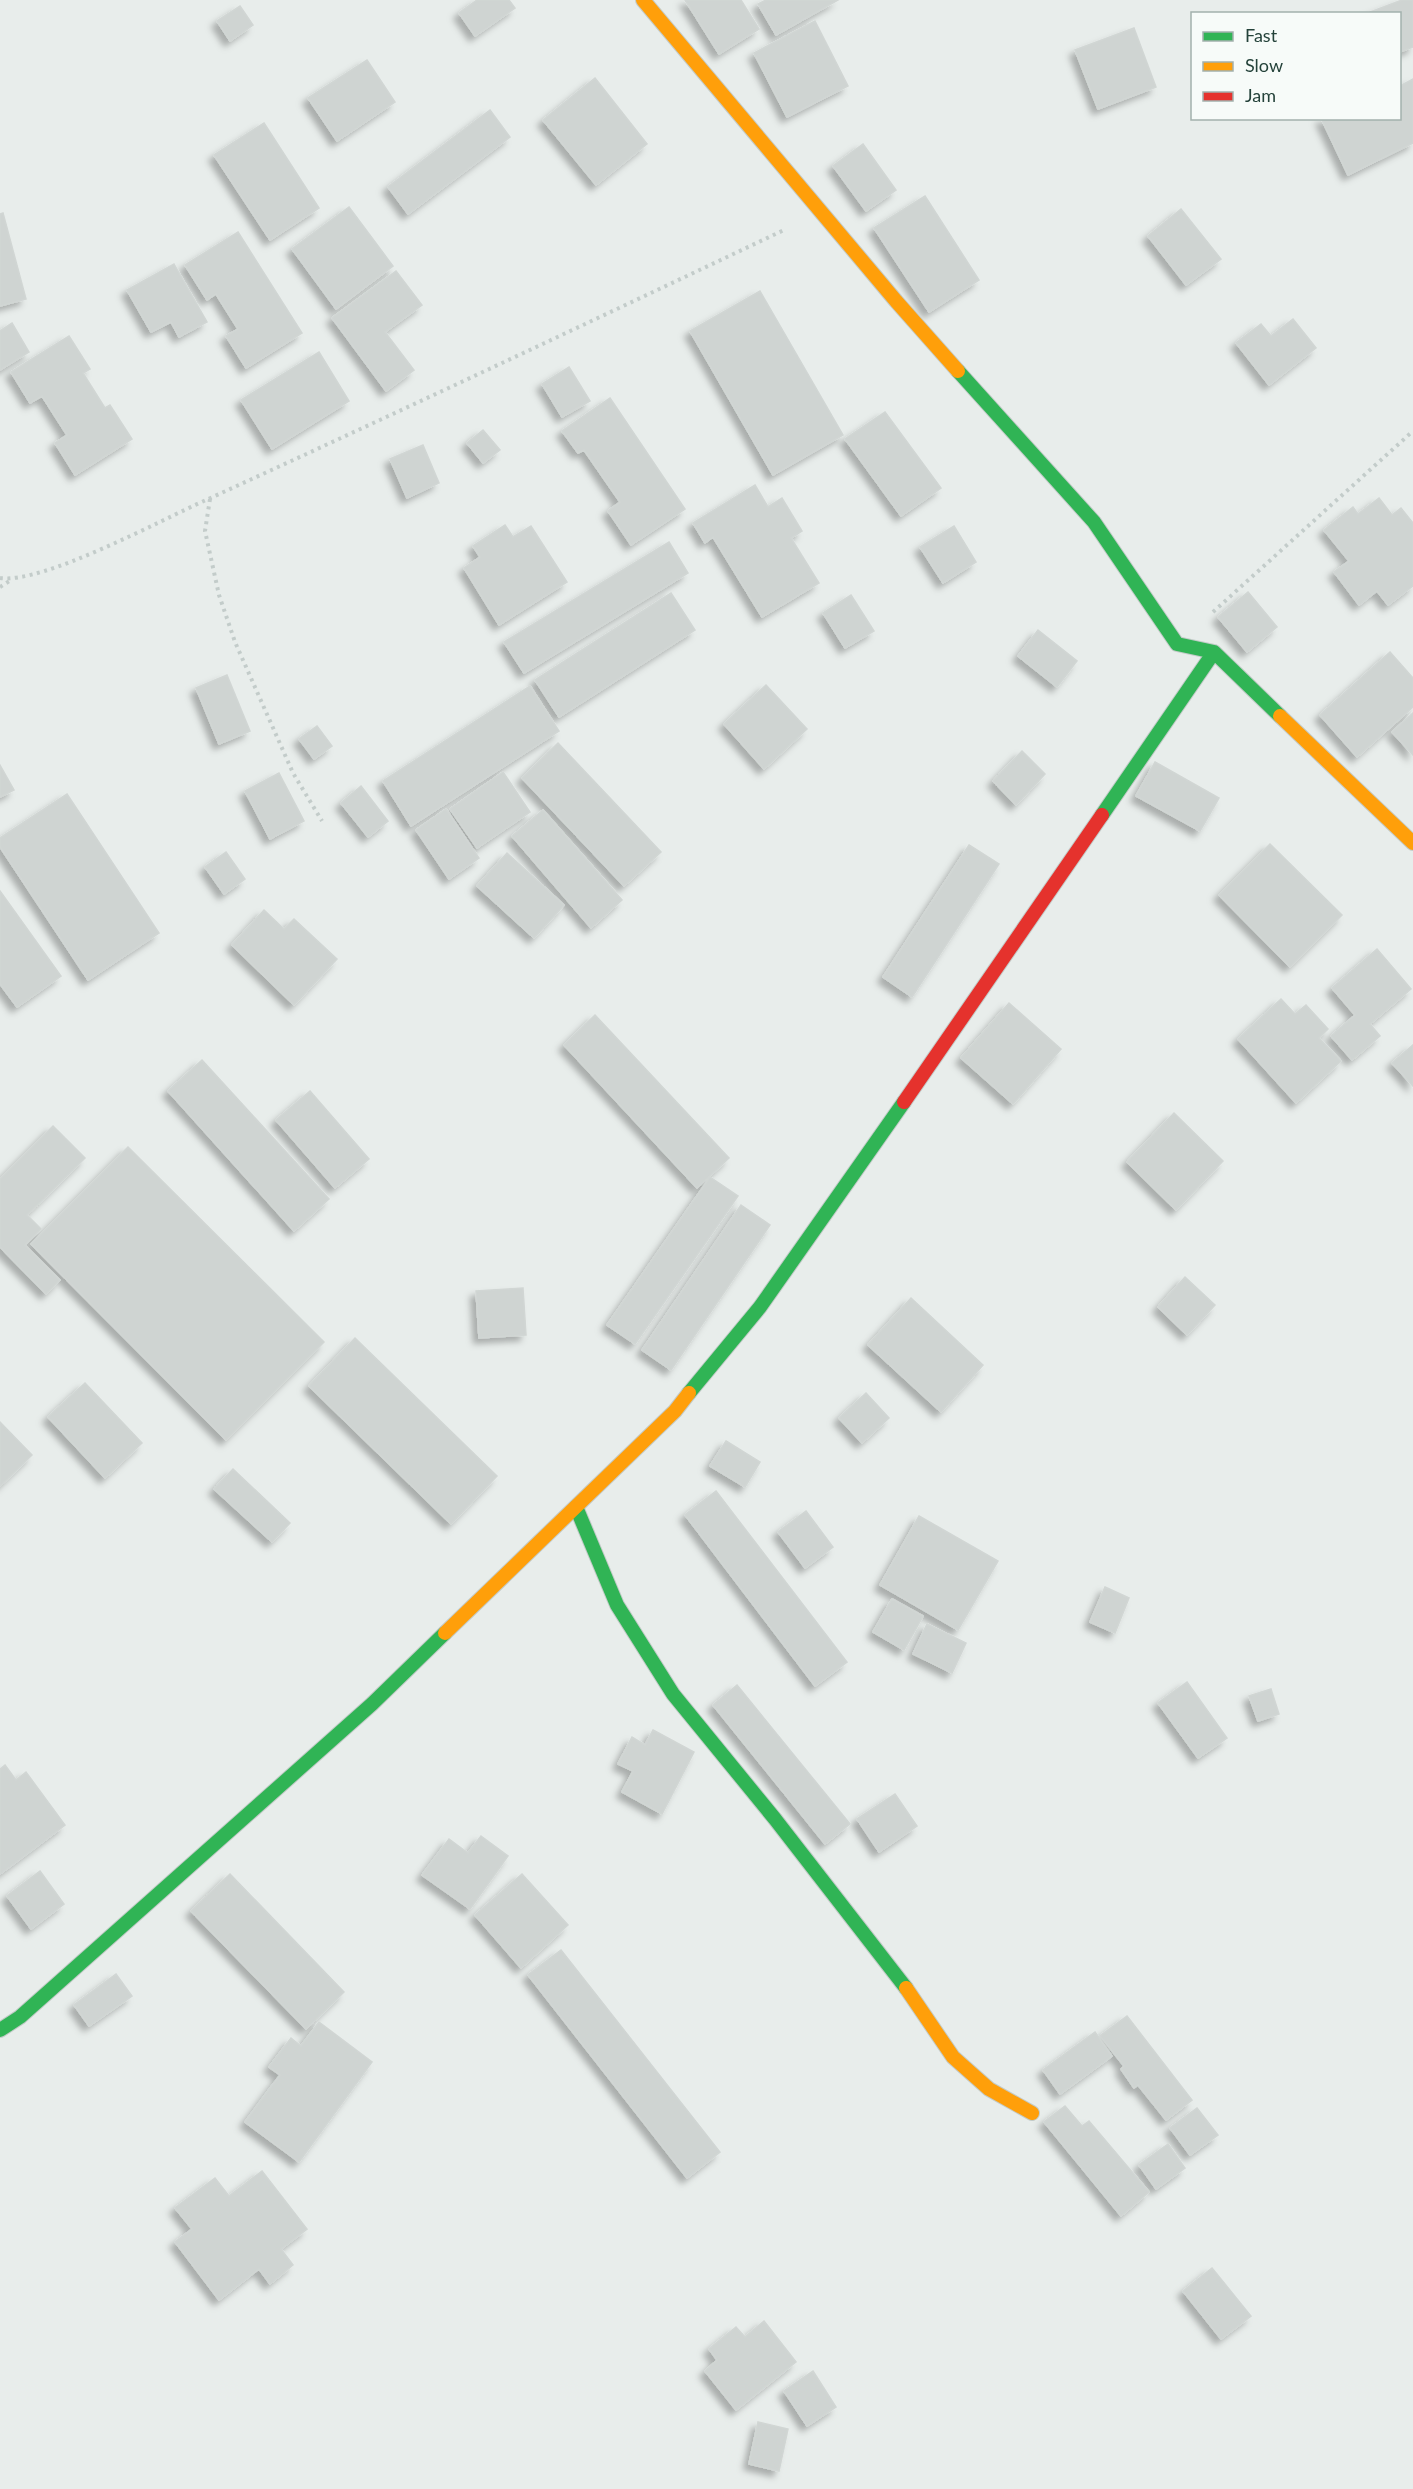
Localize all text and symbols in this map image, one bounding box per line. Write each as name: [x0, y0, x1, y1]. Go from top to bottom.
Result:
legend: [1191, 12, 1401, 120]
text: Fast: [1245, 24, 1278, 46]
text: Slow: [1245, 54, 1283, 76]
text: Jam: [1245, 84, 1276, 106]

